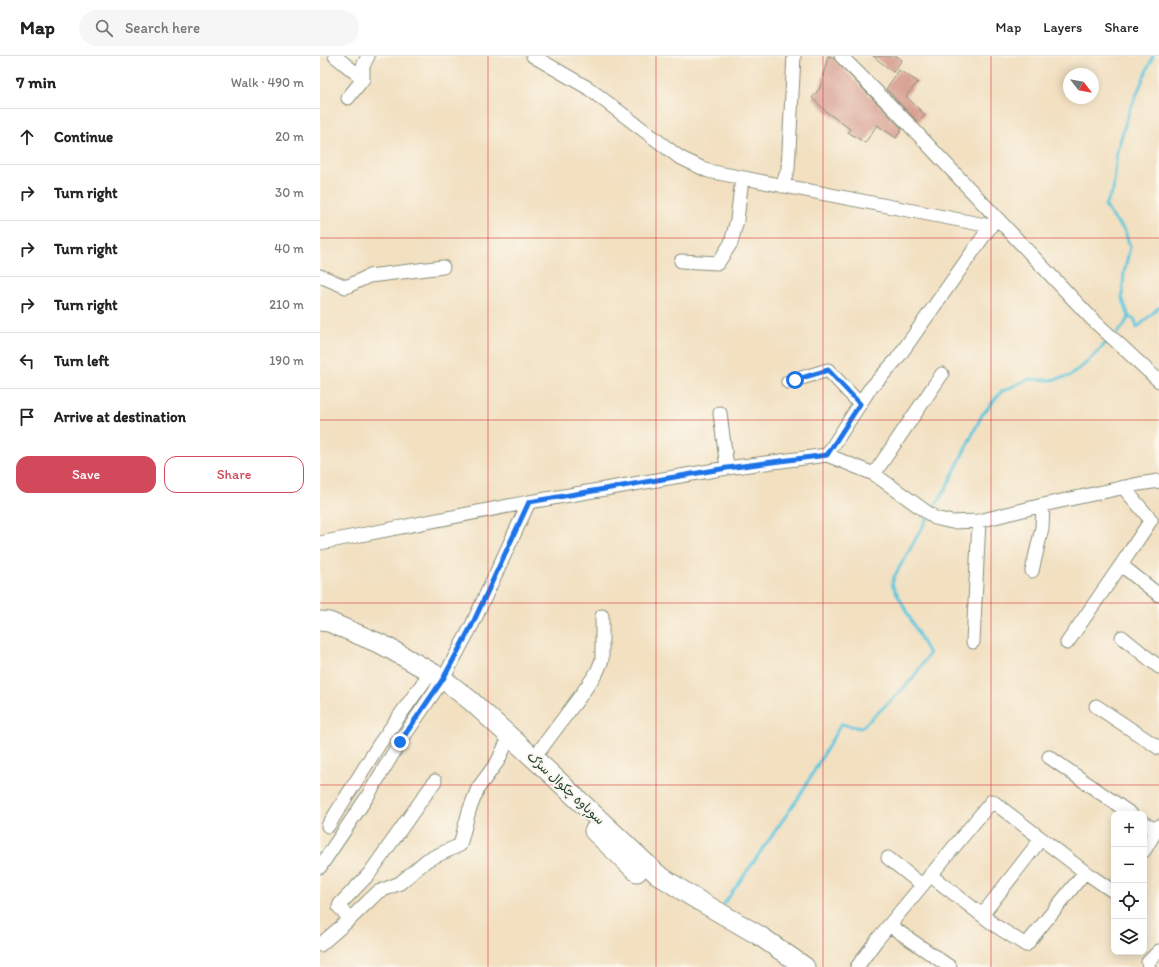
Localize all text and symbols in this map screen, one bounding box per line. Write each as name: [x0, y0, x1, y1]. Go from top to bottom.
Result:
search box: [79, 10, 359, 46]
text: Map: [20, 16, 55, 39]
icon: search: [93, 17, 115, 39]
text: Search here: [125, 19, 200, 37]
text: Map: [996, 19, 1021, 36]
text: Layers: [1043, 19, 1082, 36]
text: Share: [1104, 19, 1139, 36]
north arrow: [1063, 68, 1099, 104]
text: 7 min: [16, 72, 56, 92]
text: Walk · 490 m: [231, 75, 304, 90]
icon: ahead: [16, 126, 38, 148]
text: Continue: [54, 128, 113, 146]
text: 20 m: [275, 129, 304, 144]
icon: right: [16, 182, 38, 204]
text: Turn right: [54, 184, 118, 202]
text: 30 m: [275, 185, 304, 200]
icon: right: [16, 238, 38, 260]
text: Turn right: [54, 240, 118, 258]
text: 40 m: [274, 241, 304, 256]
icon: right: [16, 294, 38, 316]
text: Turn right: [54, 296, 118, 314]
text: 210 m: [269, 297, 304, 312]
icon: left: [16, 350, 38, 372]
text: Turn left: [54, 352, 109, 370]
text: 190 m: [269, 353, 304, 368]
route start: [786, 371, 804, 389]
icon: arrive: [16, 406, 38, 428]
text: Arrive at destination: [54, 408, 186, 426]
button: Save: [16, 456, 156, 493]
button: Share: [164, 456, 304, 493]
route end: [391, 733, 409, 751]
street label: سوہاوہ چکوال سڑک: [523, 748, 608, 829]
map controls: [1111, 811, 1147, 955]
button: +: [1111, 811, 1147, 847]
button: −: [1111, 847, 1147, 883]
button: locate: [1111, 883, 1147, 919]
button: layers: [1111, 919, 1147, 955]

